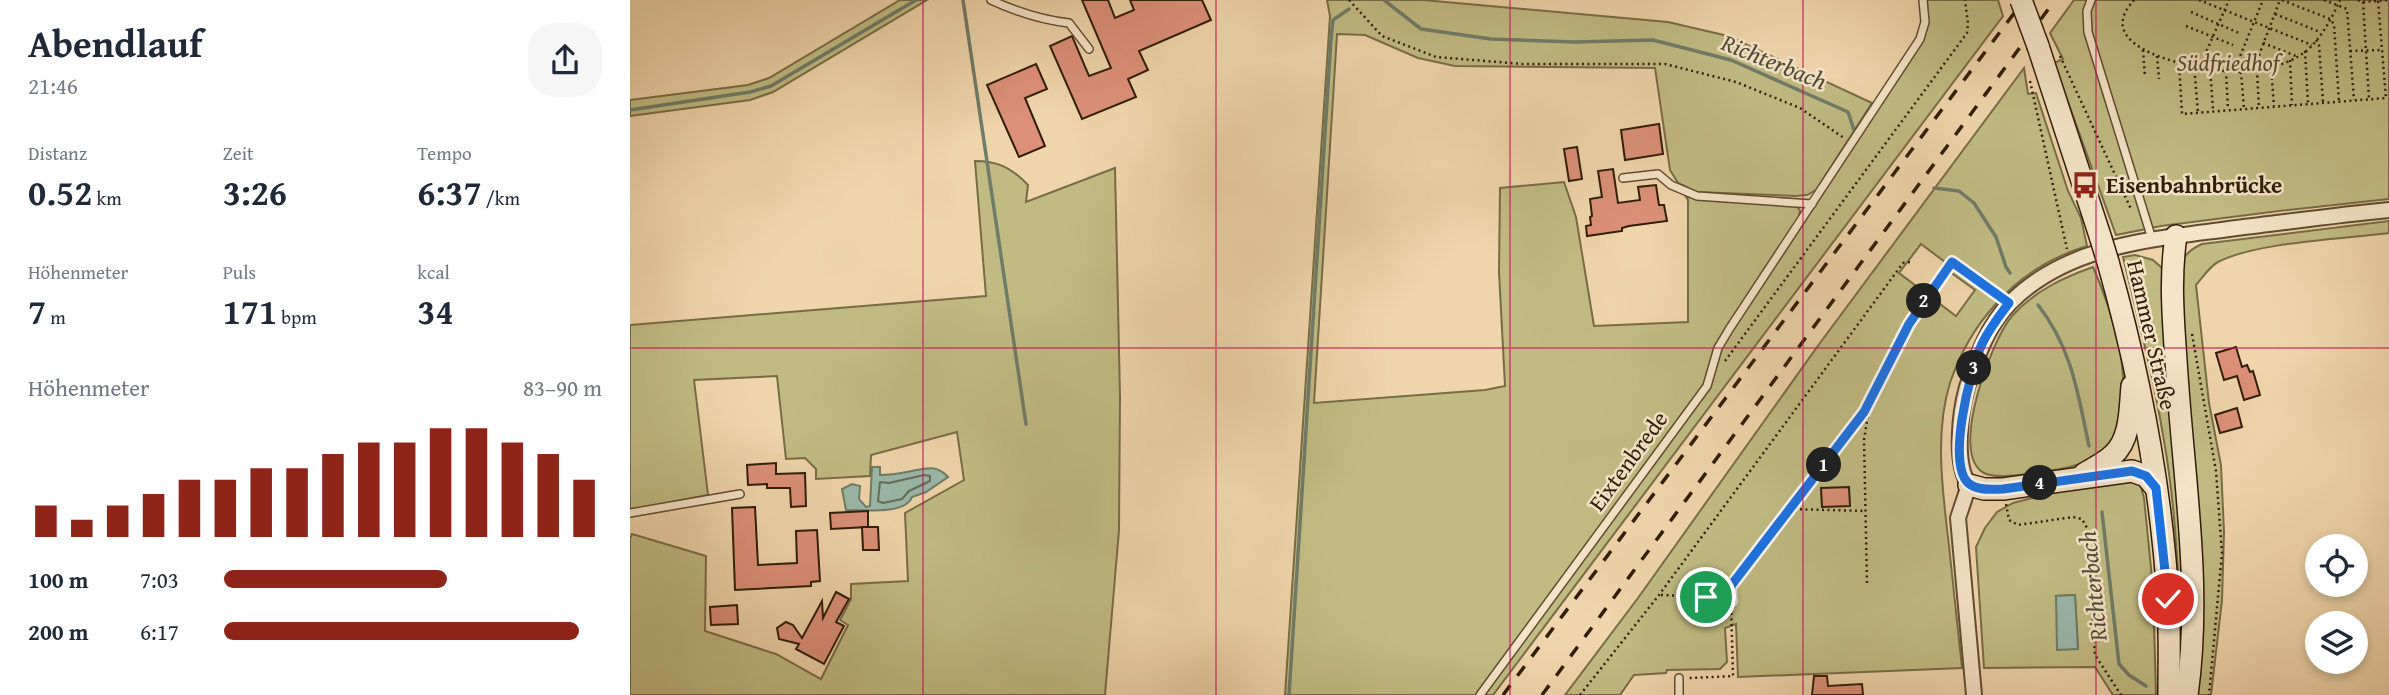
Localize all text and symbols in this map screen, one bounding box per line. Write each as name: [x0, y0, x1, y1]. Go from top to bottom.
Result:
text: Abendlauf: [28, 15, 202, 71]
button: share: [528, 23, 602, 97]
water label: Richterbach: [1715, 24, 1832, 98]
park label: Südfriedhof: [2177, 46, 2284, 79]
text: 21:46: [28, 69, 78, 102]
text: Distanz: [28, 139, 87, 167]
text: Zeit: [223, 139, 254, 167]
text: Tempo: [417, 139, 472, 167]
text: 0.52: [28, 167, 92, 218]
text: 3:26: [223, 167, 287, 218]
text: 6:37: [417, 167, 482, 218]
place label: Eisenbahnbrücke: [2106, 168, 2282, 201]
bus stop icon: Eisenbahnbrücke: [2070, 170, 2100, 200]
text: km: [92, 184, 122, 212]
text: /km: [482, 184, 520, 212]
street label: Hammer Straße: [2119, 257, 2186, 413]
text: Höhenmeter: [28, 258, 128, 286]
text: Puls: [223, 258, 256, 286]
text: kcal: [417, 258, 450, 286]
pin: 2: [1906, 284, 1942, 318]
text: 7: [28, 286, 46, 337]
text: 171: [223, 286, 277, 337]
text: 34: [417, 286, 454, 337]
text: 2: [1919, 286, 1928, 314]
text: m: [46, 303, 66, 331]
text: bpm: [277, 303, 317, 331]
pin: 3: [1956, 350, 1992, 386]
text: 3: [1969, 353, 1978, 381]
text: Höhenmeter: [28, 371, 150, 404]
text: 83–90 m: [523, 371, 602, 404]
street label: Eixtenbrede: [1580, 404, 1675, 518]
pin: 1: [1806, 448, 1842, 482]
text: 1: [1819, 450, 1828, 478]
pin: 4: [2022, 466, 2058, 500]
text: 4: [2035, 468, 2044, 496]
water label: Richterbach: [2069, 529, 2116, 644]
map controls: [2305, 534, 2368, 674]
button: locate: [2305, 534, 2368, 597]
text: 100 m: [28, 563, 89, 596]
text: 7:03: [140, 563, 179, 596]
pin: [1676, 567, 1736, 627]
pin: [2138, 569, 2198, 629]
icon: arrive: [1687, 578, 1725, 616]
icon: check: [2149, 580, 2187, 618]
button: layers: [2305, 611, 2368, 674]
text: 200 m: [28, 615, 89, 648]
text: 6:17: [140, 615, 179, 648]

